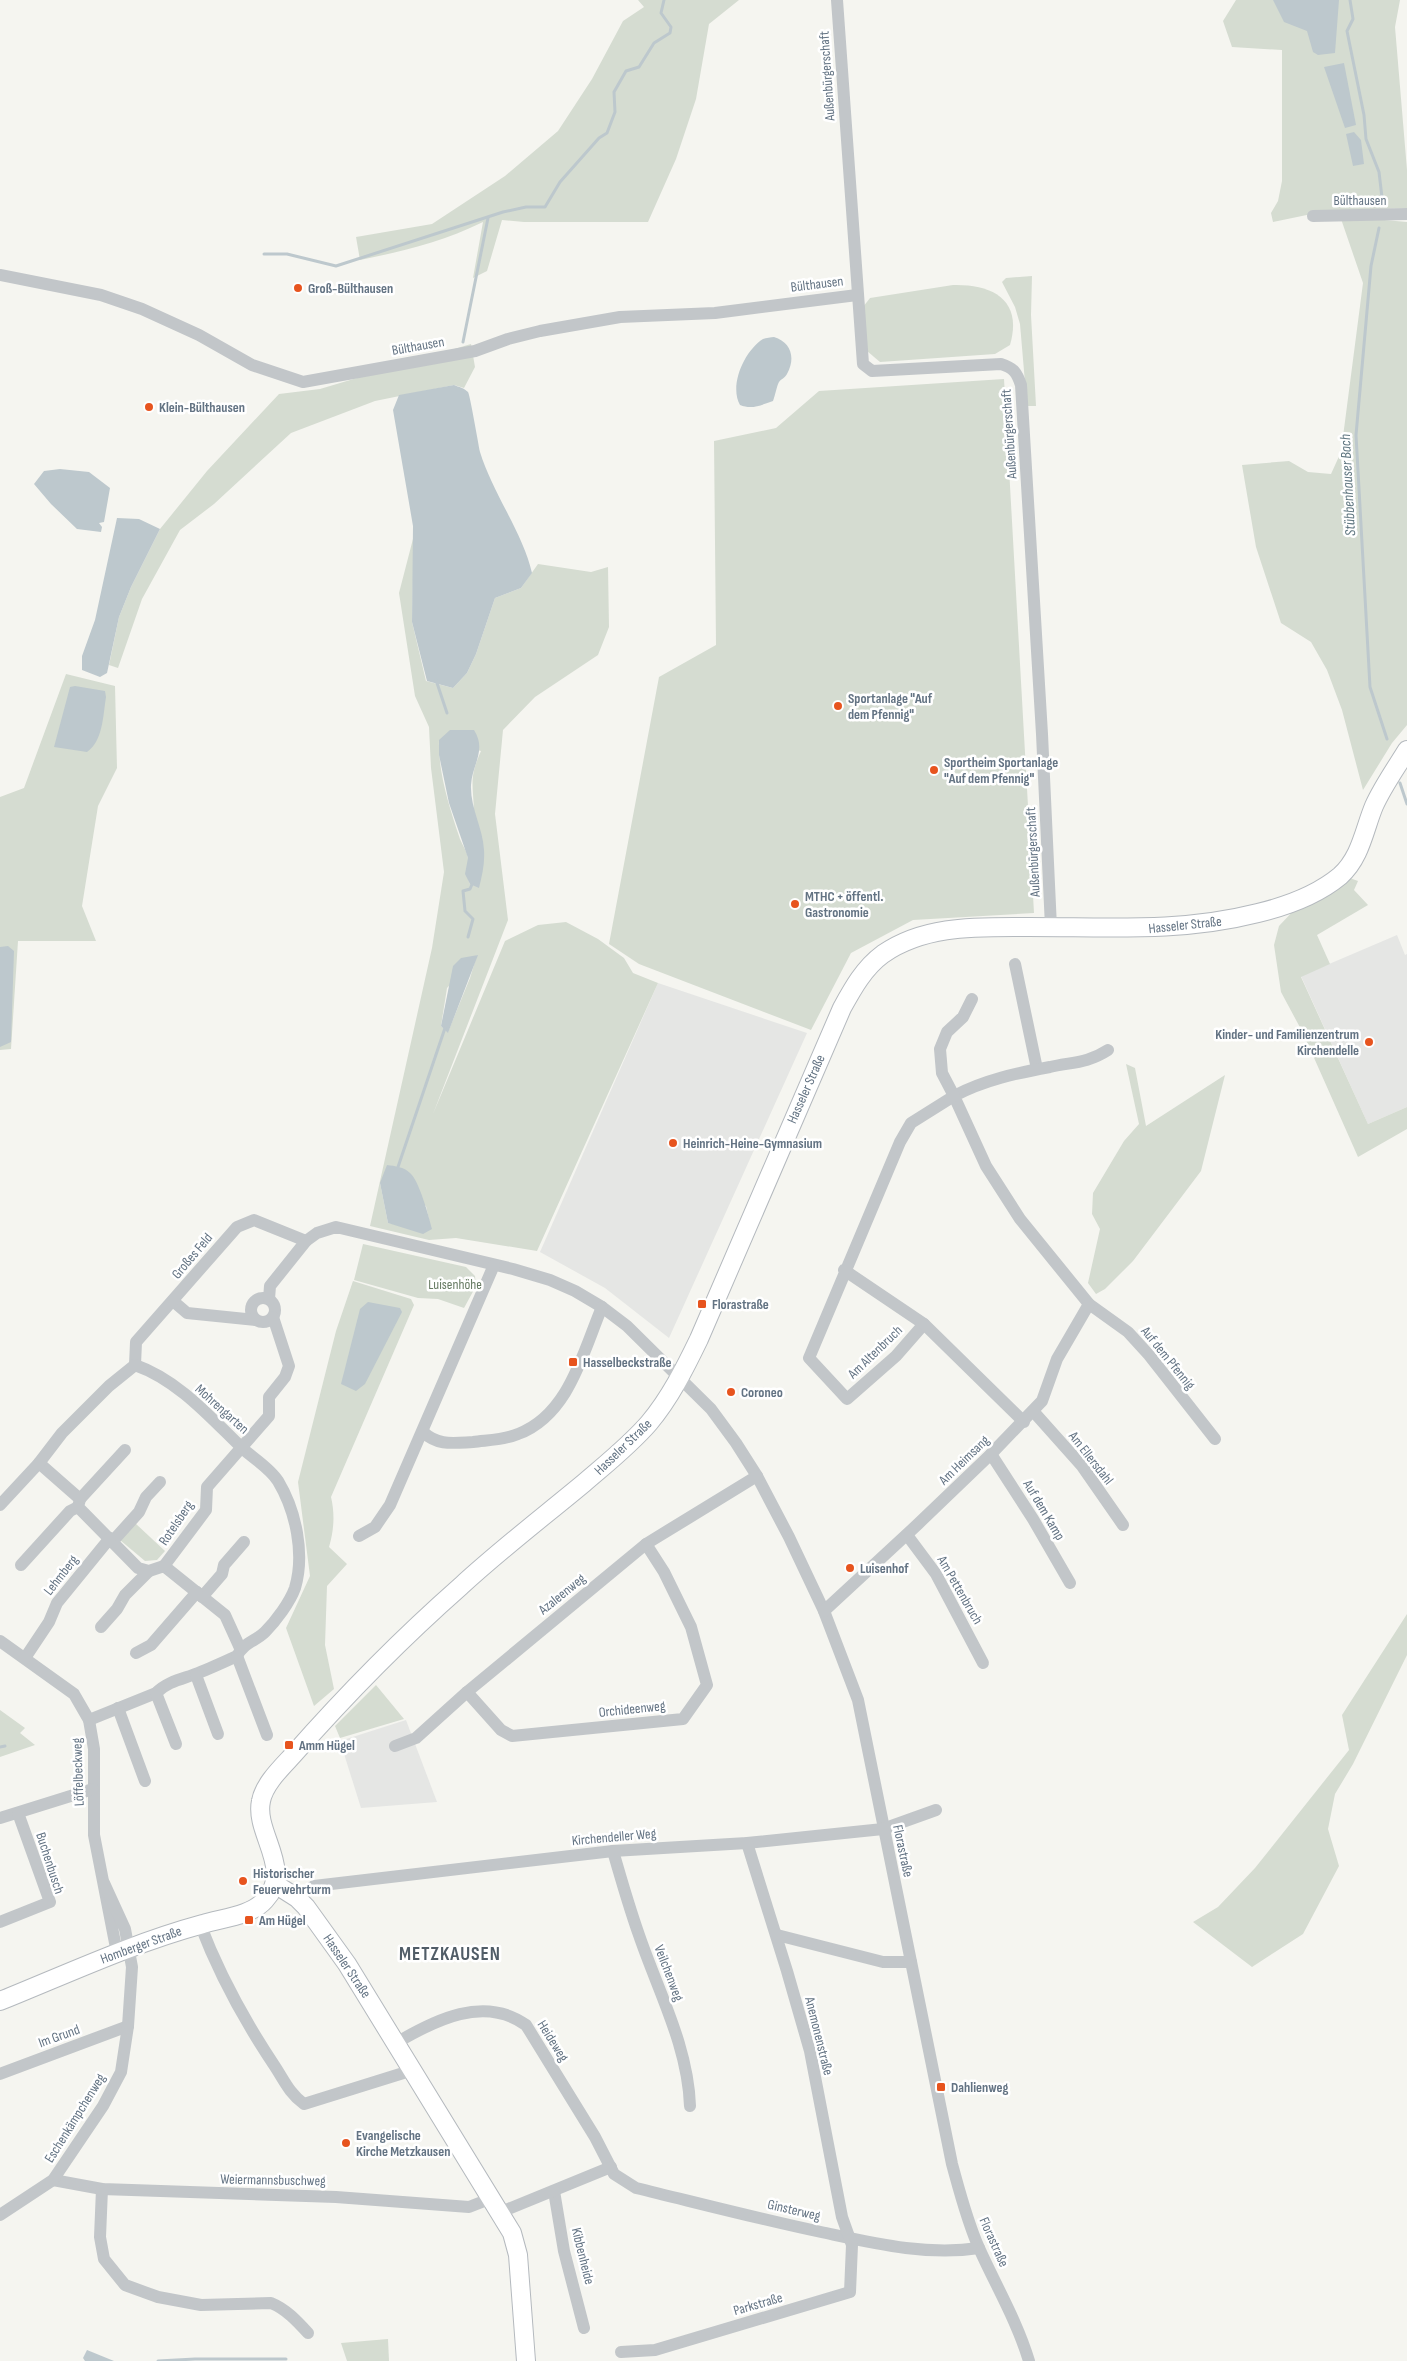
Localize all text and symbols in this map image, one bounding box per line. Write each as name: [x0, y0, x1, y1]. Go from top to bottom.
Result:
street label: Außenbürgerschaft: [815, 31, 839, 122]
street label: Bülthausen: [1334, 192, 1386, 209]
street label: Bülthausen: [790, 272, 844, 296]
place label: Groß-Bülthausen: [308, 280, 393, 297]
marker: Groß-Bülthausen: [292, 282, 304, 294]
street label: Bülthausen: [391, 333, 445, 359]
street label: Außenbürgerschaft: [997, 389, 1021, 480]
place label: Klein-Bülthausen: [159, 399, 245, 416]
marker: Klein-Bülthausen: [143, 401, 155, 413]
water label: Stübbenhauser Bach: [1336, 433, 1360, 537]
place label: Sportanlage "Auf dem Pfennig": [848, 690, 933, 723]
marker: Sportanlage "Auf dem Pfennig": [832, 700, 844, 712]
place label: Sportheim Sportanlage "Auf dem Pfennig": [944, 754, 1058, 787]
marker: Sportheim Sportanlage "Auf dem Pfennig": [928, 764, 940, 776]
street label: Außenbürgerschaft: [1022, 807, 1044, 898]
place label: MTHC + öffentl. Gastronomie: [805, 888, 883, 921]
marker: MTHC + öffentl. Gastronomie: [789, 898, 801, 910]
street label: Hasseler Straße: [1148, 913, 1222, 937]
place label: Kinder- und Familienzentrum Kirchendelle: [1215, 1026, 1359, 1059]
marker: Kinder- und Familienzentrum Kirchendelle: [1363, 1036, 1375, 1048]
street label: Hasseler Straße: [783, 1052, 829, 1126]
place label: Heinrich-Heine-Gymnasium: [683, 1135, 822, 1152]
marker: Heinrich-Heine-Gymnasium: [667, 1137, 679, 1149]
street label: Großes Feld: [168, 1230, 216, 1282]
park label: Luisenhöhe: [428, 1276, 482, 1293]
place label: Florastraße: [712, 1296, 769, 1313]
marker: Florastraße: [696, 1298, 708, 1310]
street label: Am Altenbruch: [843, 1322, 906, 1383]
street label: Auf dem Pfennig: [1137, 1322, 1199, 1393]
place label: Hasselbeckstraße: [583, 1354, 672, 1371]
marker: Hasselbeckstraße: [567, 1356, 579, 1368]
street label: Mohrengarten: [192, 1381, 252, 1437]
place label: Coroneo: [741, 1384, 783, 1401]
marker: Coroneo: [725, 1386, 737, 1398]
street label: Hasseler Straße: [591, 1415, 655, 1479]
street label: Am Ellersdahl: [1064, 1427, 1117, 1488]
street label: Am Heimsang: [934, 1431, 993, 1489]
street label: Auf dem Kamp: [1019, 1476, 1069, 1543]
street label: Rotelsberg: [155, 1497, 197, 1549]
street label: Lehmberg: [40, 1551, 82, 1598]
street label: Am Pettenbruch: [933, 1552, 986, 1627]
place label: Luisenhof: [860, 1560, 909, 1577]
marker: Luisenhof: [844, 1562, 856, 1574]
street label: Azaleenweg: [534, 1570, 589, 1619]
street label: Orchideenweg: [598, 1697, 667, 1721]
street label: Löffelbeckweg: [68, 1737, 88, 1806]
place label: Amm Hügel: [298, 1737, 355, 1754]
marker: Amm Hügel: [283, 1739, 295, 1751]
street label: Florastraße: [889, 1823, 917, 1879]
street label: Kirchendeller Weg: [571, 1825, 657, 1849]
street label: Buchenbusch: [32, 1830, 68, 1896]
place label: Historischer Feuerwehrturm: [253, 1865, 331, 1898]
marker: Historischer Feuerwehrturm: [237, 1875, 249, 1887]
place label: Am Hügel: [258, 1912, 306, 1929]
marker: Am Hügel: [243, 1914, 255, 1926]
street label: Homberger Straße: [98, 1922, 184, 1968]
street label: Hasseler Straße: [319, 1931, 375, 2001]
street label: Veilchenweg: [651, 1942, 688, 2004]
district label: METZKAUSEN: [399, 1943, 501, 1966]
street label: Anemonenstraße: [801, 1994, 837, 2077]
street label: Heideweg: [534, 2017, 573, 2065]
street label: Im Grund: [36, 2021, 82, 2051]
street label: Eschenkämpchenweg: [41, 2070, 109, 2166]
place label: Dahlienweg: [951, 2079, 1009, 2096]
marker: Dahlienweg: [935, 2081, 947, 2093]
place label: Evangelische Kirche Metzkausen: [356, 2127, 450, 2160]
marker: Evangelische Kirche Metzkausen: [340, 2137, 352, 2149]
street label: Weiermannsbuschweg: [220, 2171, 326, 2189]
street label: Ginsterweg: [766, 2196, 822, 2224]
street label: Florastraße: [975, 2214, 1013, 2270]
street label: Kibbenheide: [568, 2226, 598, 2286]
street label: Parkstraße: [731, 2289, 785, 2319]

